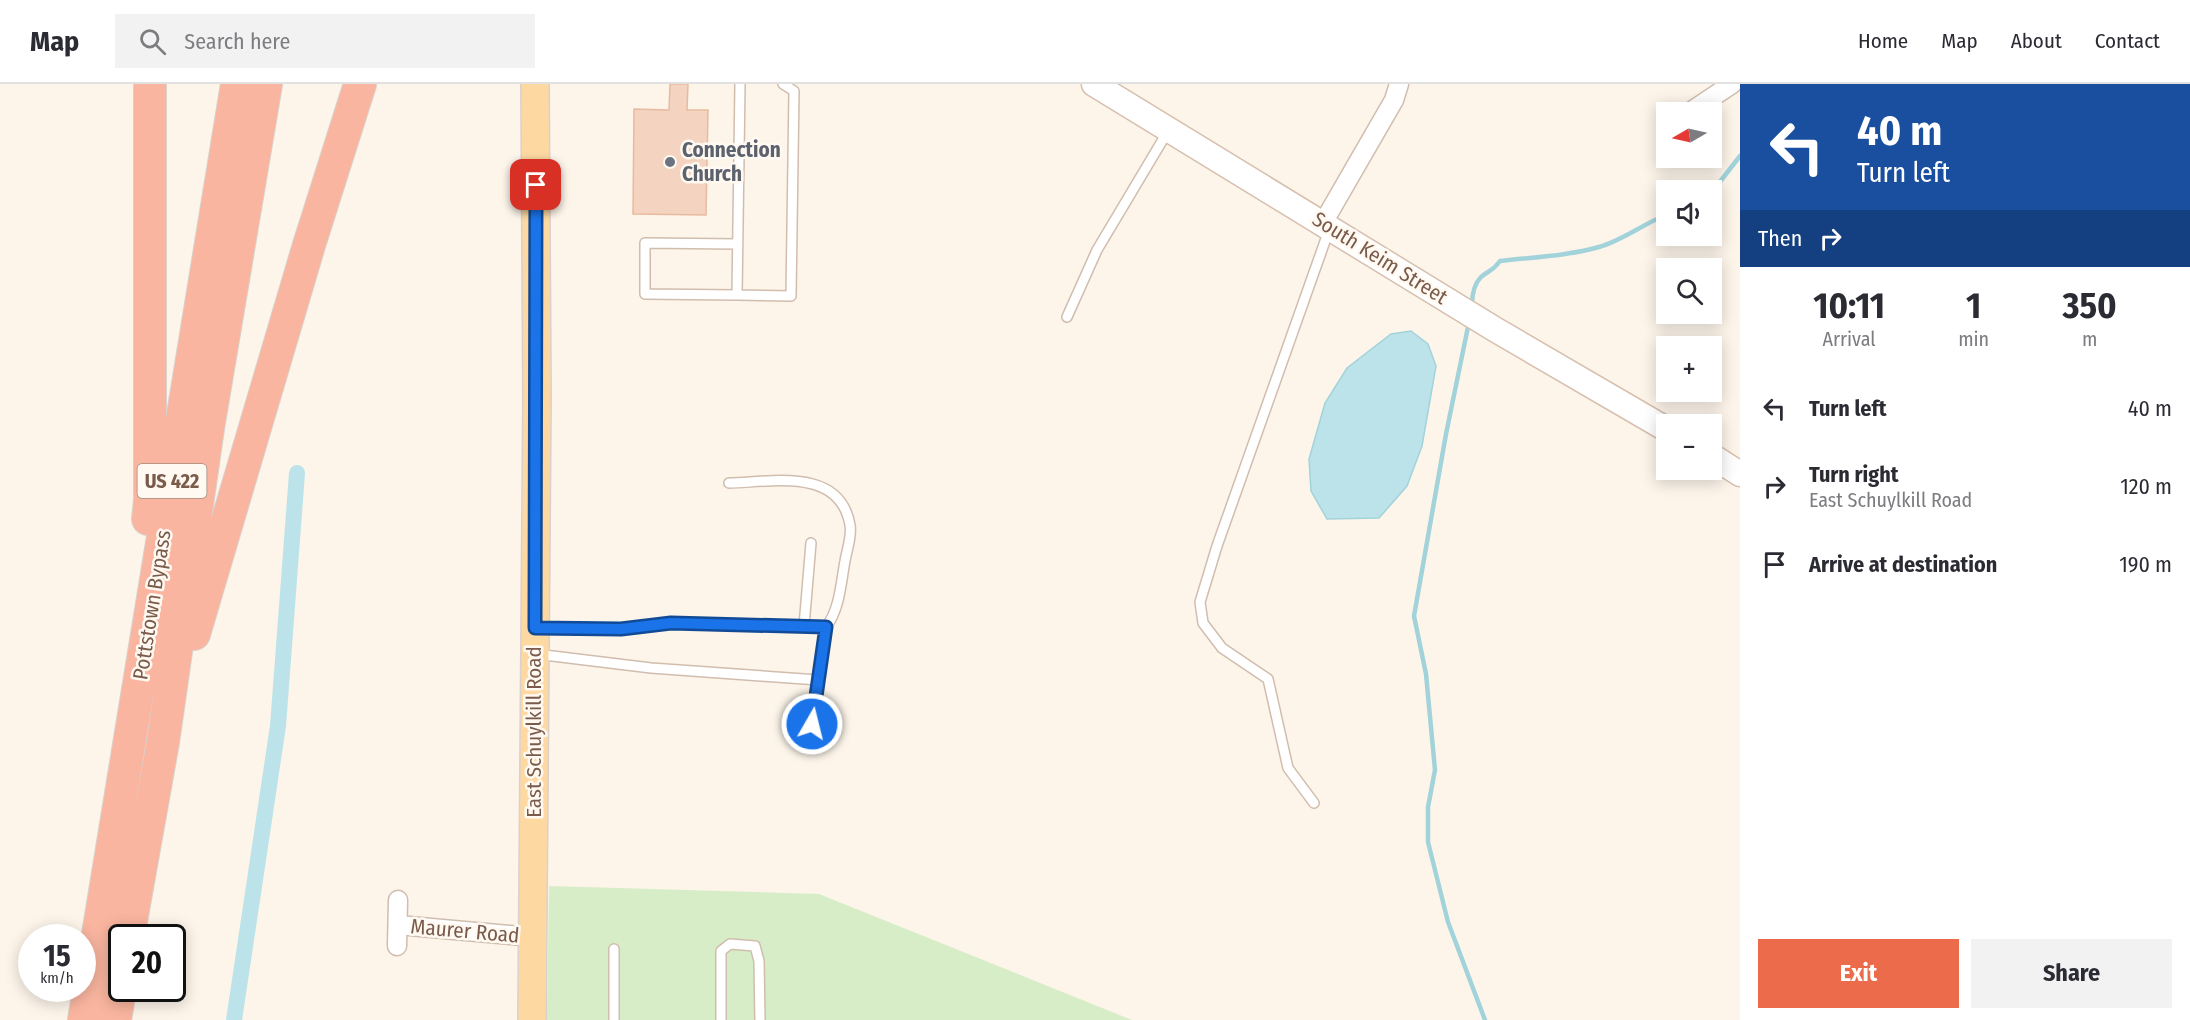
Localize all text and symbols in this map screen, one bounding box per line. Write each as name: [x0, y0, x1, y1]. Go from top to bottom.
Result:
search box: [115, 14, 535, 68]
text: Map: [30, 25, 79, 58]
icon: search: [136, 25, 169, 58]
text: Search here: [184, 28, 290, 55]
text: Home: [1858, 28, 1908, 54]
text: Map: [1941, 28, 1978, 54]
text: About: [2011, 28, 2062, 54]
text: Contact: [2095, 28, 2160, 54]
north arrow: [1656, 102, 1722, 168]
map controls: [1656, 102, 1722, 480]
text: 40 m: [1857, 106, 1942, 156]
icon: left: [1758, 108, 1836, 186]
place label: Connection Church: [682, 137, 781, 187]
marker: Connection Church: [663, 155, 677, 169]
text: Turn left: [1857, 157, 1950, 189]
pin: [510, 159, 561, 210]
icon: arrive: [519, 168, 552, 201]
button: sound: [1656, 180, 1722, 246]
street label: South Keim Street: [1308, 206, 1453, 310]
icon: right: [1814, 222, 1847, 255]
text: Then: [1758, 225, 1802, 252]
button: search: [1656, 258, 1722, 324]
text: 10:11: [1813, 284, 1885, 328]
text: 1: [1966, 284, 1981, 328]
text: 350: [2062, 284, 2117, 328]
text: Arrival: [1823, 327, 1876, 351]
text: min: [1958, 327, 1989, 351]
text: m: [2082, 327, 2097, 351]
button: +: [1656, 336, 1722, 402]
icon: left: [1758, 392, 1791, 425]
text: Turn left: [1809, 395, 1887, 422]
text: 40 m: [2128, 395, 2172, 422]
button: −: [1656, 414, 1722, 480]
text: Turn right: [1809, 461, 1898, 488]
road number: US 422: [138, 464, 207, 498]
icon: right: [1758, 470, 1791, 503]
text: 120 m: [2120, 473, 2172, 500]
text: East Schuylkill Road: [1809, 488, 1972, 512]
street label: Pottstown Bypass: [127, 528, 177, 682]
icon: arrive: [1758, 548, 1791, 581]
text: Arrive at destination: [1809, 551, 1997, 578]
text: 190 m: [2119, 551, 2172, 578]
street label: East Schuylkill Road: [521, 646, 547, 818]
position arrow: [780, 692, 844, 756]
street label: Maurer Road: [410, 913, 520, 949]
speed limit sign: 20: [108, 924, 186, 1002]
text: 15: [43, 938, 71, 974]
button: Exit: [1758, 939, 1959, 1008]
button: Share: [1971, 939, 2172, 1008]
text: km/h: [40, 969, 74, 987]

